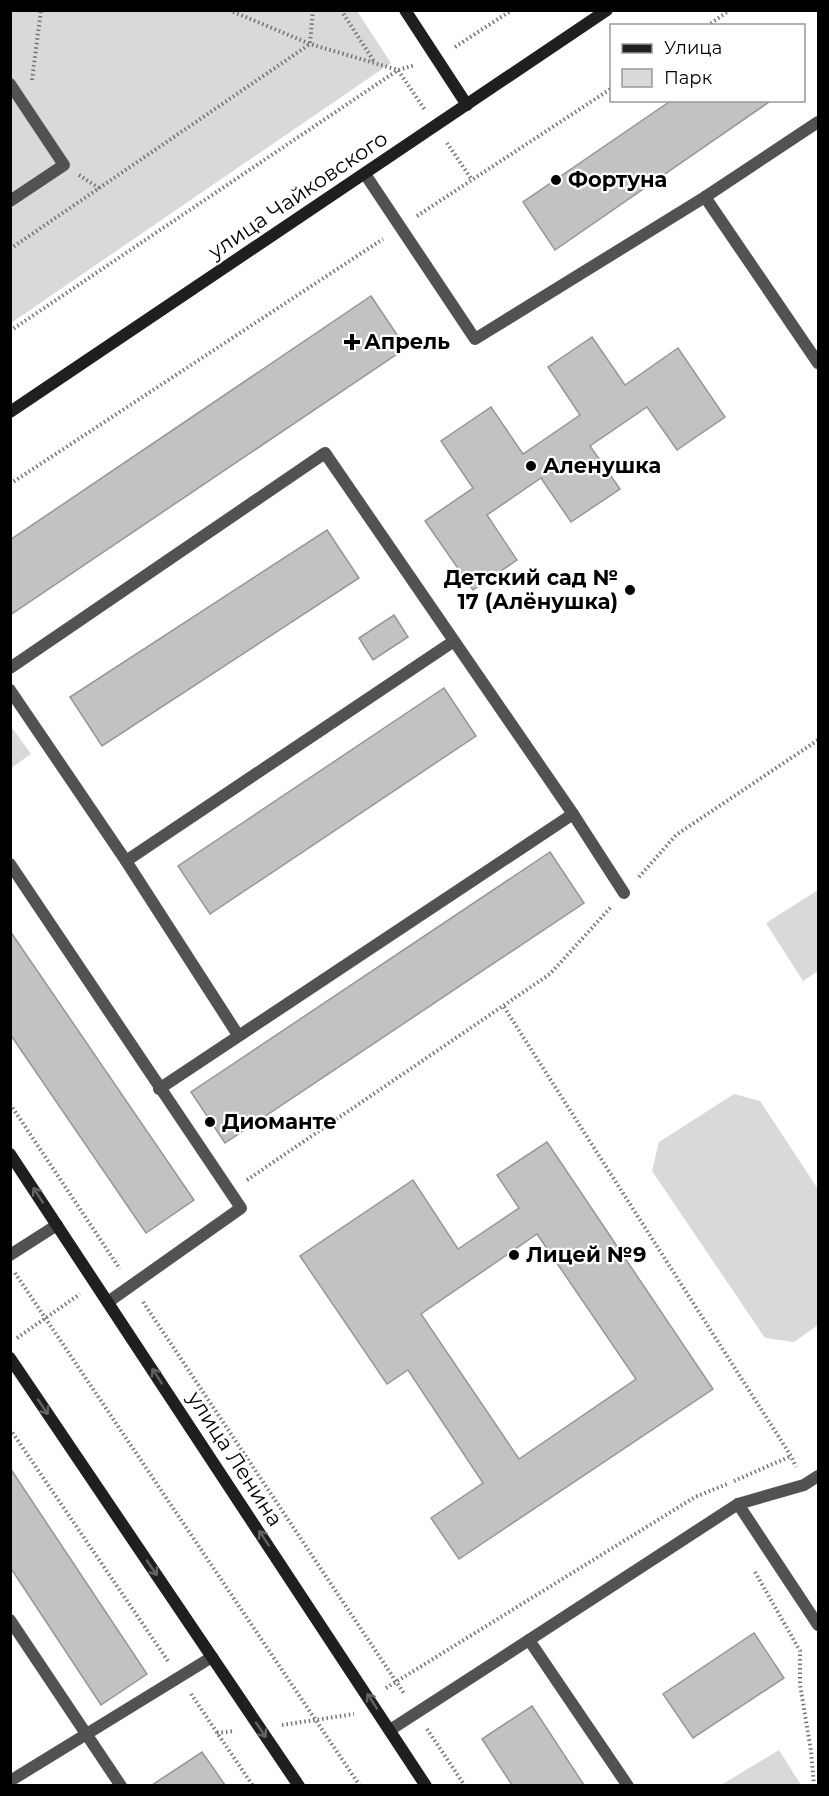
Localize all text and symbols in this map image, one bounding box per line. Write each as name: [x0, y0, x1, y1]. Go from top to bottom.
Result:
legend: [610, 24, 805, 102]
text: Улица: [664, 37, 722, 59]
text: Парк: [664, 67, 713, 89]
street label: улица Чайковского: [203, 125, 392, 264]
place label: Фортуна: [568, 167, 667, 192]
marker: Фортуна: [549, 173, 563, 187]
place label: Апрель: [364, 329, 450, 354]
marker: Апрель: [345, 335, 359, 349]
place label: Аленушка: [543, 453, 661, 478]
marker: Аленушка: [524, 459, 538, 473]
place label: Детский сад № 17 (Алёнушка): [444, 565, 618, 614]
marker: Детский сад № 17 (Алёнушка): [623, 583, 637, 597]
place label: Диоманте: [222, 1109, 337, 1134]
marker: Диоманте: [203, 1115, 217, 1129]
one-way arrow: [32, 1188, 44, 1204]
place label: Лицей №9: [526, 1242, 646, 1267]
marker: Лицей №9: [507, 1248, 521, 1262]
one-way arrow: [151, 1368, 163, 1384]
street label: улица Ленина: [182, 1386, 288, 1531]
one-way arrow: [37, 1398, 49, 1414]
one-way arrow: [258, 1530, 270, 1547]
one-way arrow: [146, 1560, 158, 1576]
one-way arrow: [366, 1693, 378, 1710]
one-way arrow: [255, 1721, 267, 1738]

